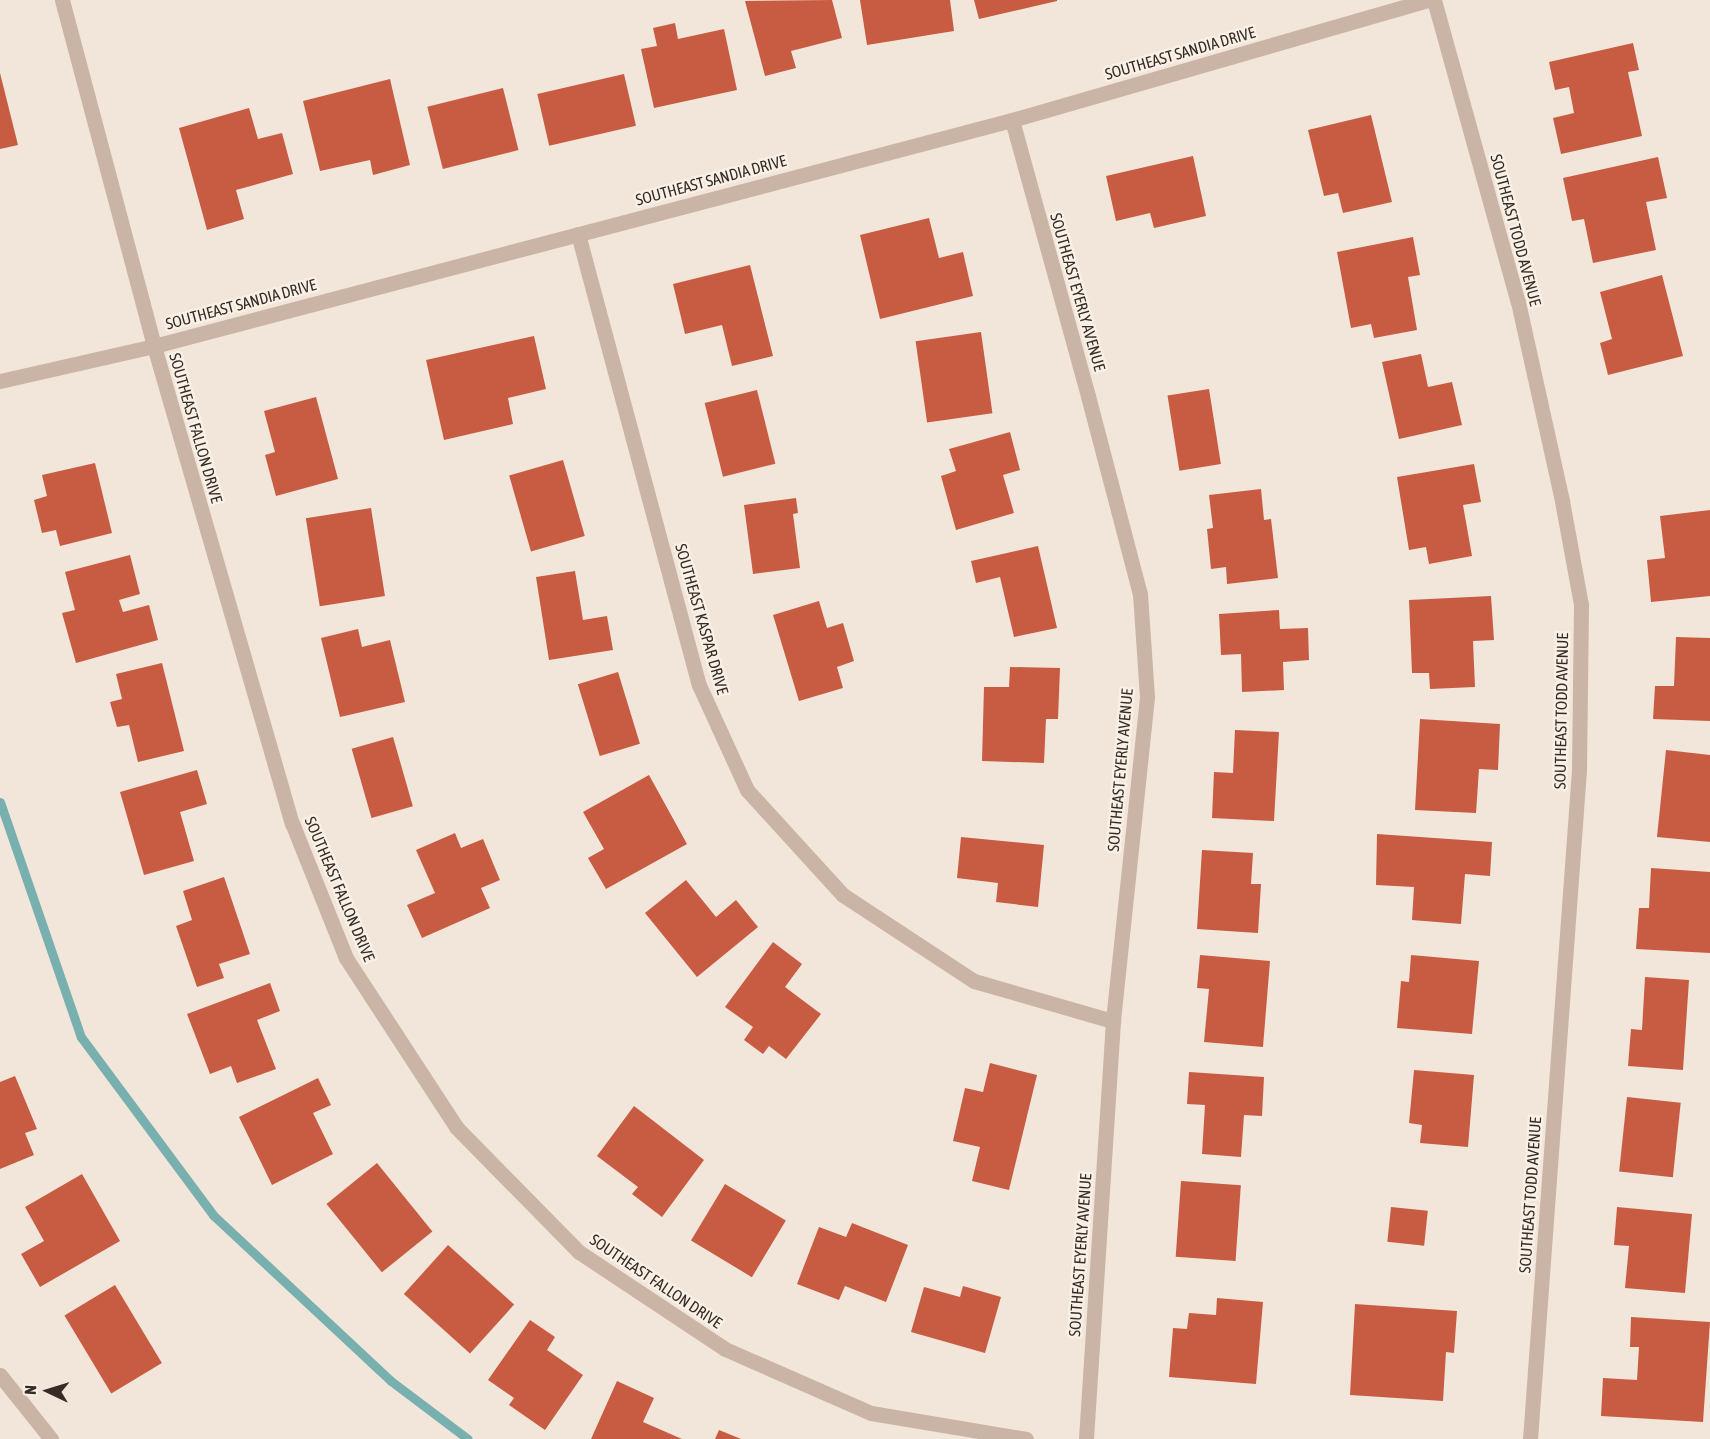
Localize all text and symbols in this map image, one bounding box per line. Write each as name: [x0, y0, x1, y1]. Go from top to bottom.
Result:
street label: SOUTHEAST SANDIA DRIVE: [1103, 22, 1257, 84]
street label: SOUTHEAST SANDIA DRIVE: [634, 151, 788, 209]
street label: SOUTHEAST TODD AVENUE: [1486, 152, 1546, 308]
street label: SOUTHEAST EYERLY AVENUE: [1046, 211, 1110, 373]
street label: SOUTHEAST SANDIA DRIVE: [164, 275, 318, 333]
street label: SOUTHEAST FALLON DRIVE: [165, 351, 227, 505]
street label: SOUTHEAST KASPAR DRIVE: [671, 541, 733, 697]
street label: SOUTHEAST TODD AVENUE: [1550, 633, 1572, 789]
street label: SOUTHEAST EYERLY AVENUE: [1103, 688, 1137, 852]
street label: SOUTHEAST FALLON DRIVE: [301, 814, 379, 964]
street label: SOUTHEAST TODD AVENUE: [1515, 1116, 1545, 1274]
street label: SOUTHEAST EYERLY AVENUE: [1065, 1173, 1095, 1337]
street label: SOUTHEAST FALLON DRIVE: [586, 1230, 726, 1332]
north arrow: [18, 1361, 78, 1421]
text: N: [21, 1384, 39, 1395]

